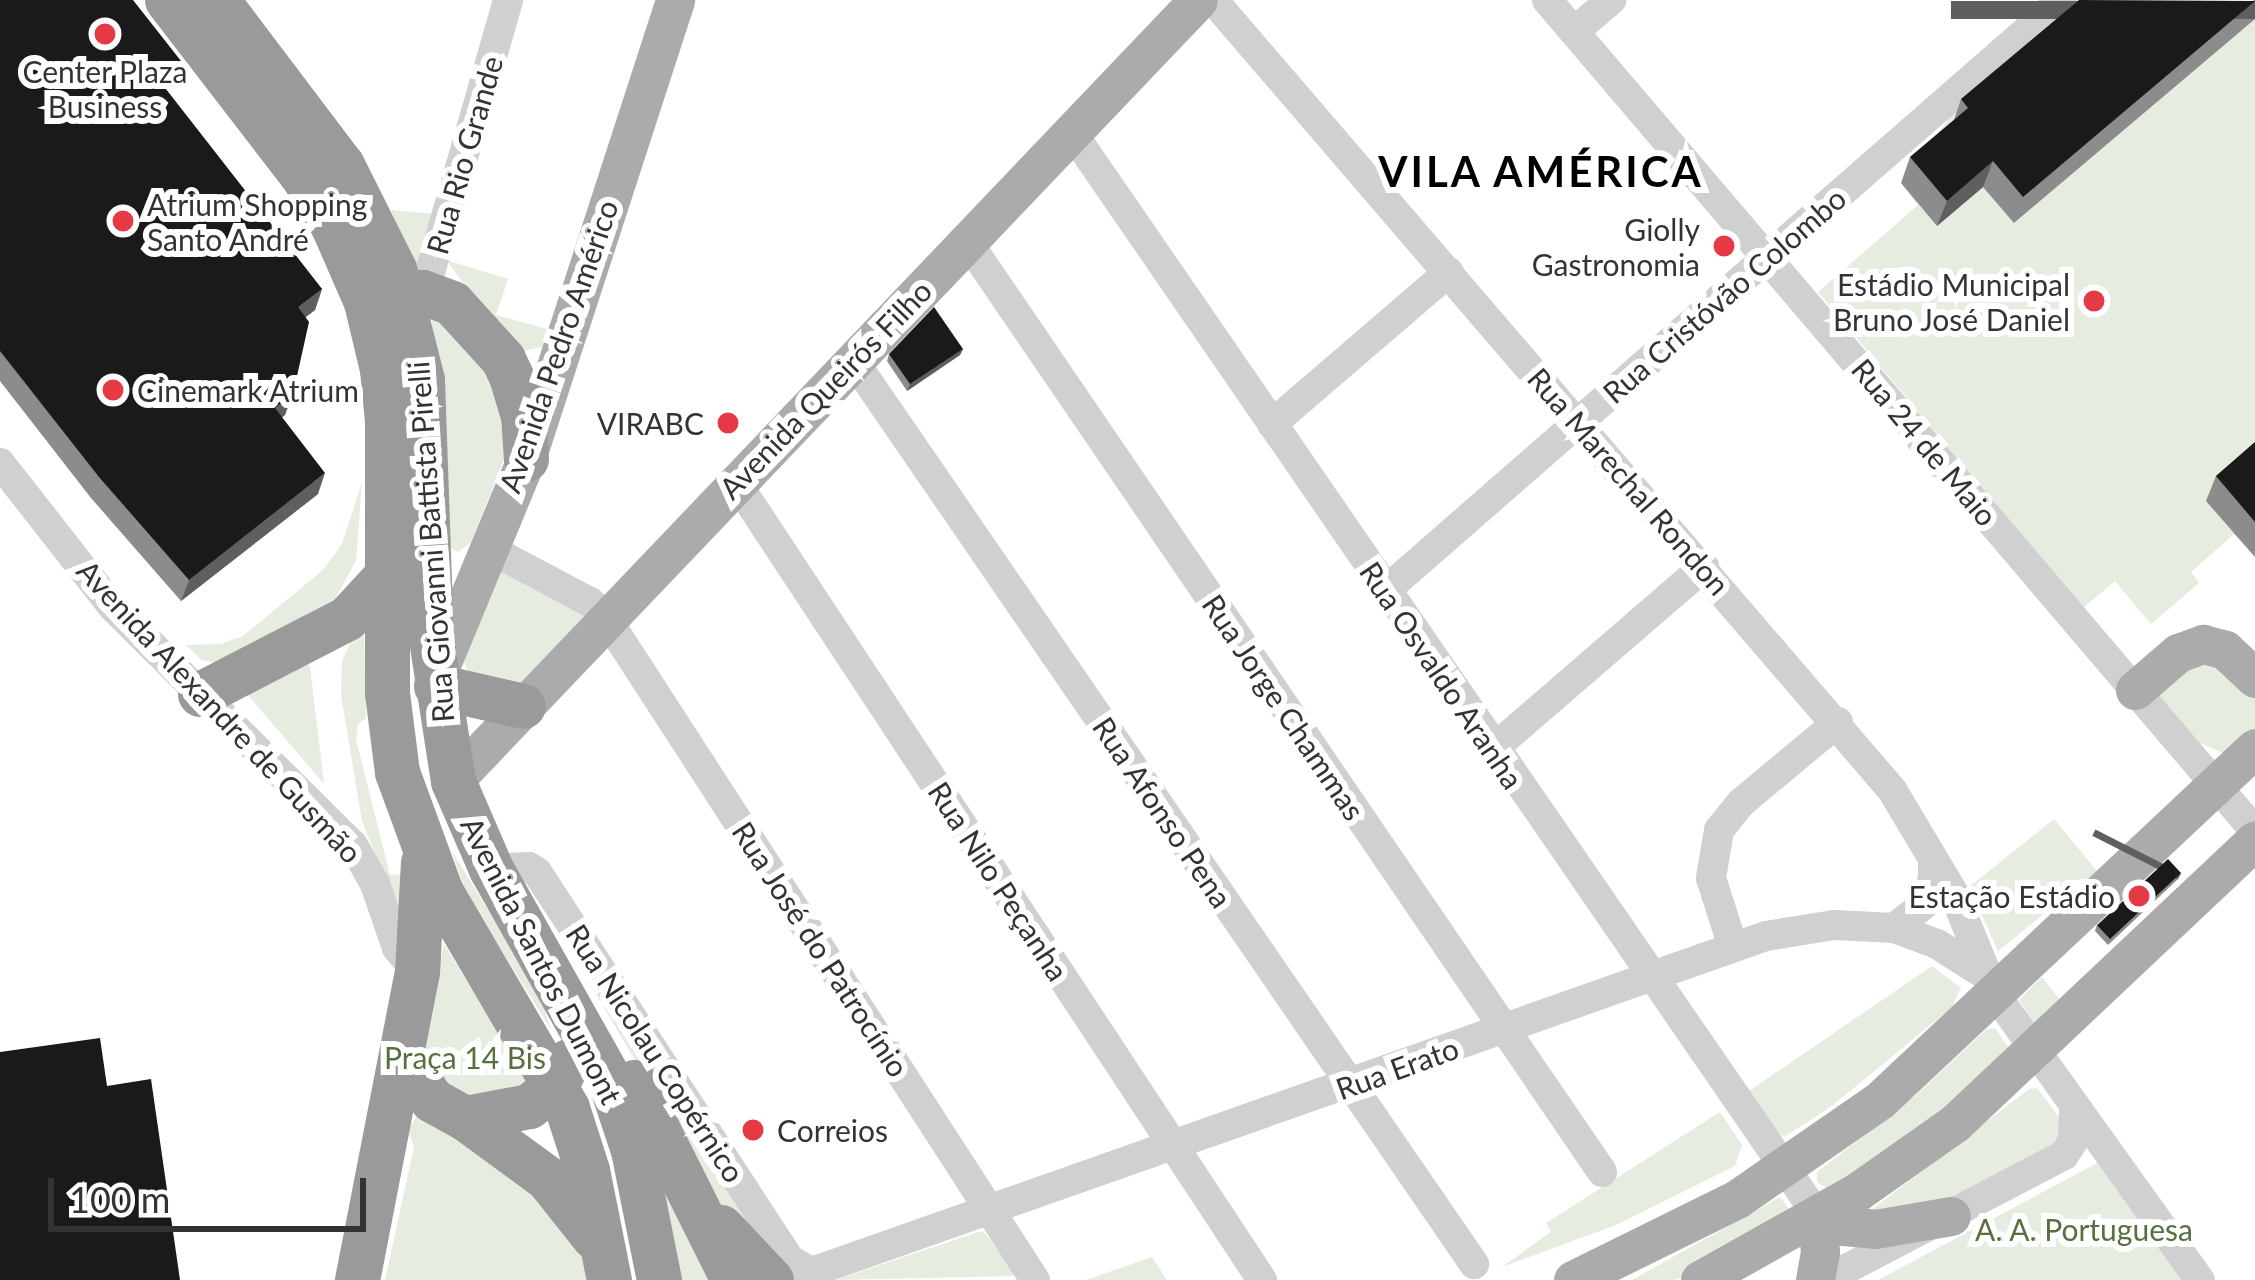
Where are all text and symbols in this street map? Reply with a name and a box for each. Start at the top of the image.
marker: Center Plaza Business [92,21,118,47]
street label: Rua Rio Grande [418,52,510,258]
place label: Center Plaza Business [22,53,188,124]
district label: VILA AMÉRICA [1377,146,1705,196]
street label: Rua Cristóvão Colombo [1595,180,1853,410]
place label: Atrium Shopping Santo André [147,186,367,256]
street label: Avenida Pedro Américo [491,194,625,498]
marker: Atrium Shopping Santo André [110,208,136,234]
place label: Giolly Gastronomia [1532,211,1700,282]
marker: Giolly Gastronomia [1711,233,1737,259]
place label: Estádio Municipal Bruno José Daniel [1832,266,2070,336]
street label: Avenida Queirós Filho [711,272,939,506]
marker: Estádio Municipal Bruno José Daniel [2081,288,2107,314]
street label: Rua 24 de Maio [1845,351,2005,533]
street label: Rua Giovanni Battista Pirelli [399,360,461,724]
street label: Rua Marechal Rondon [1521,360,1737,602]
place label: Cinemark Atrium [137,372,360,408]
marker: Cinemark Atrium [100,377,126,403]
place label: VIRABC [597,405,704,441]
marker: VIRABC [715,410,741,436]
street label: Avenida Alexandre de Gusmão [70,552,370,870]
street label: Rua Osvaldo Aranha [1352,554,1532,796]
street label: Rua Jorge Chammas [1195,587,1373,827]
street label: Rua Afonso Pena [1086,709,1240,915]
street label: Rua Nilo Peçanha [921,775,1077,987]
street label: Avenida Santos Dumont [454,810,630,1110]
street label: Rua José do Patrocínio [725,814,917,1084]
place label: Estação Estádio [1909,878,2115,914]
marker: Estação Estádio [2126,883,2152,909]
street label: Rua Nicolau Copérnico [559,917,753,1189]
street label: Rua Erato [1331,1029,1463,1107]
park label: Praça 14 Bis [384,1039,546,1075]
place label: Correios [777,1112,888,1148]
marker: Correios [740,1117,766,1143]
scale bar [54,1154,372,1228]
text: 100 m [69,1177,170,1221]
park label: A. A. Portuguesa [1975,1211,2193,1247]

